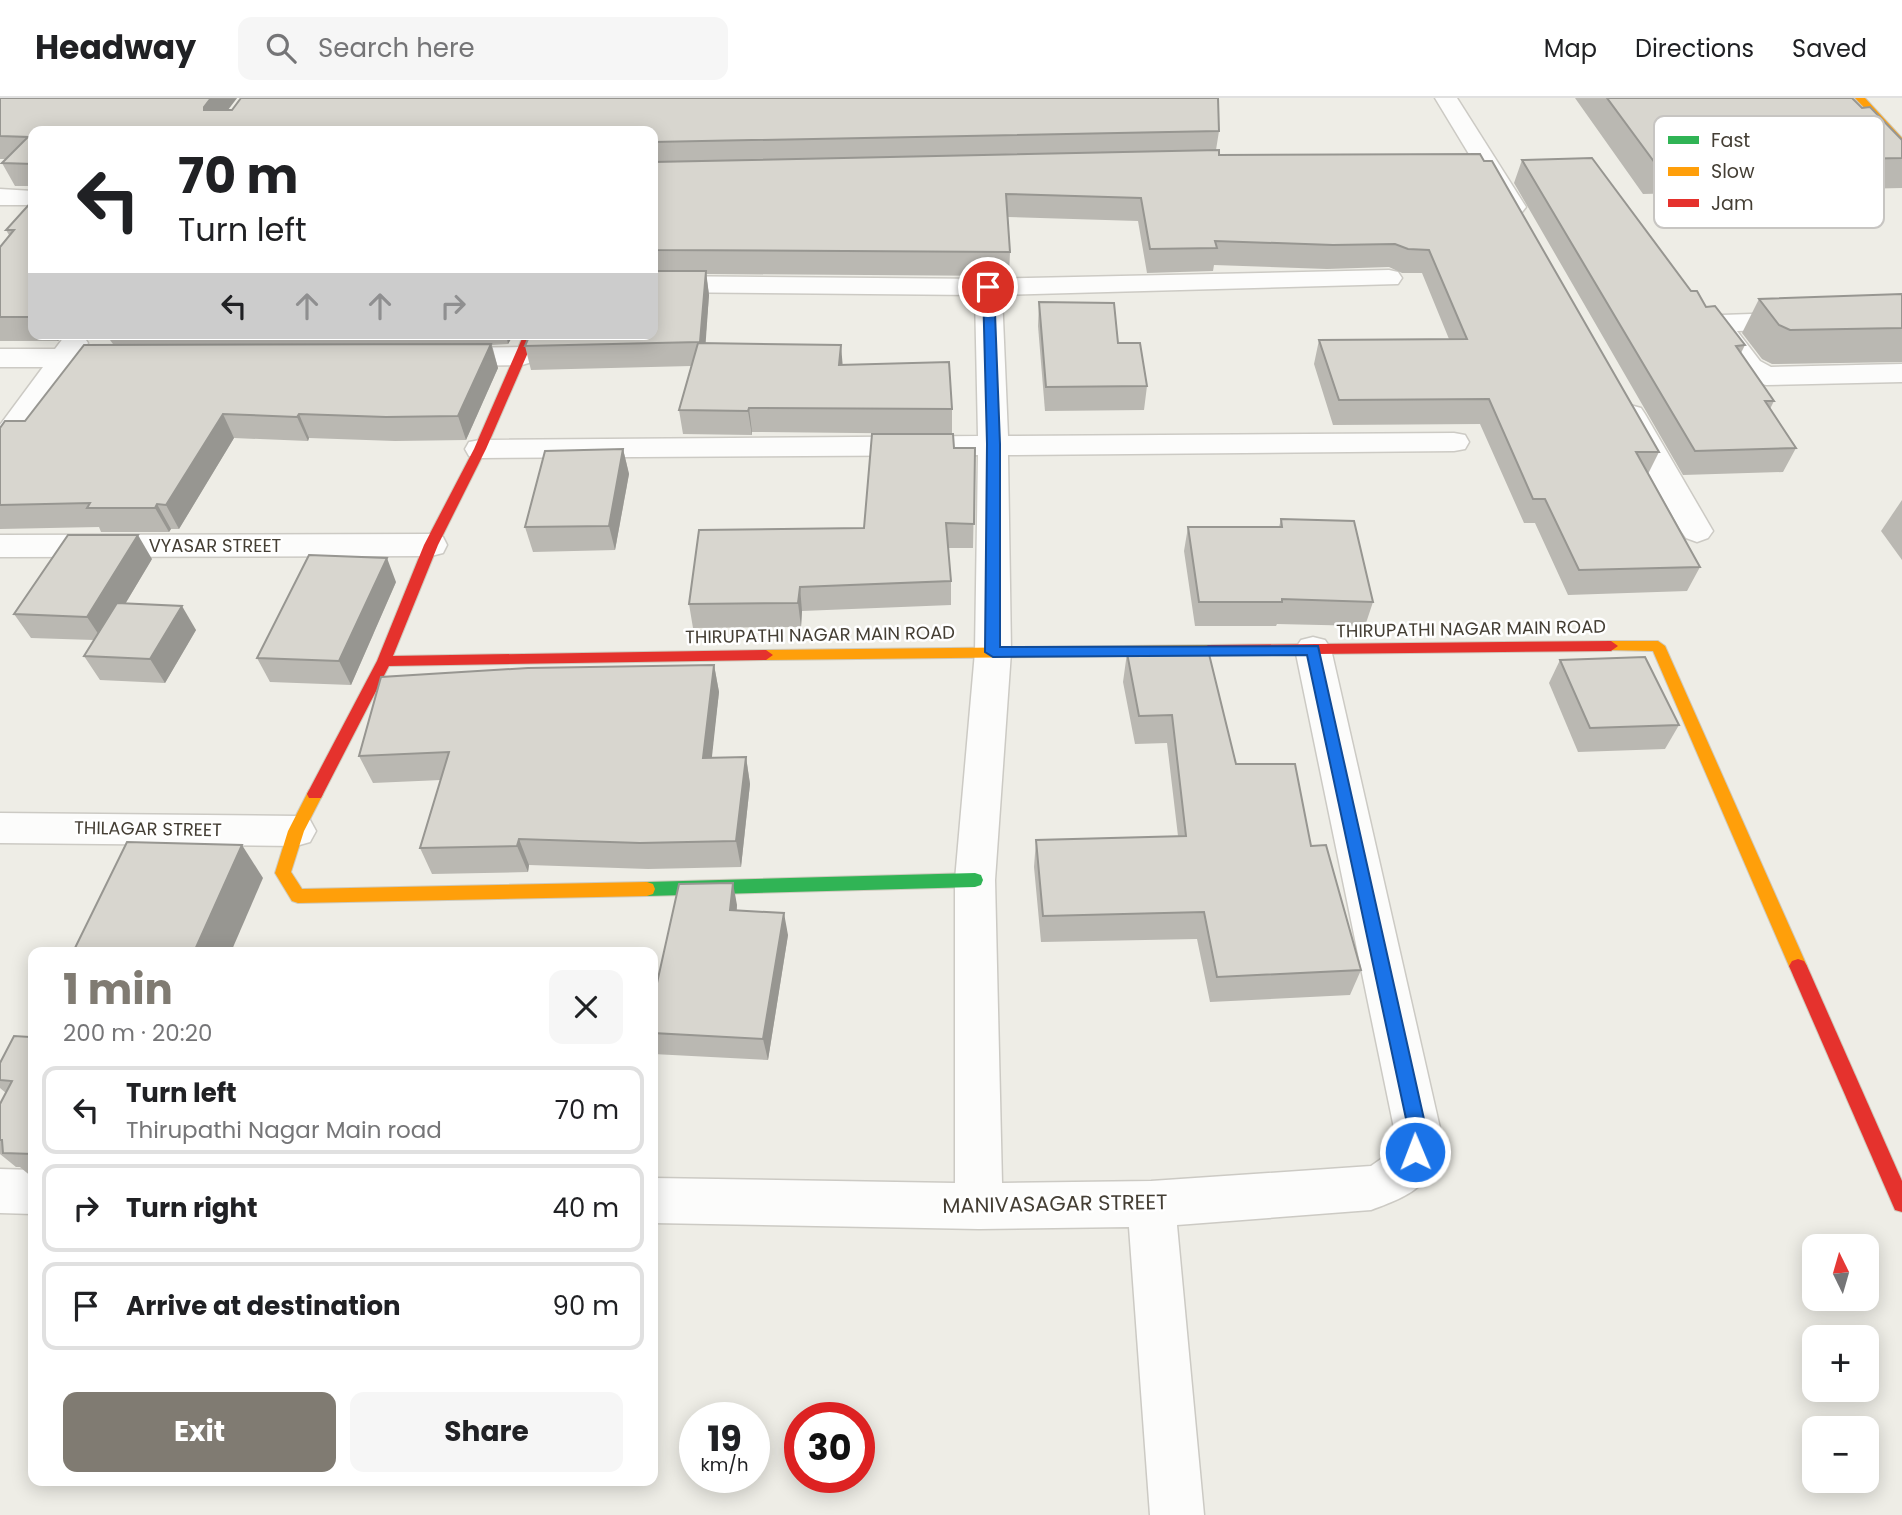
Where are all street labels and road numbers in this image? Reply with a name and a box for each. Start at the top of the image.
street label: VYASAR STREET [149,533,282,558]
street label: THIRUPATHI NAGAR MAIN ROAD [1336,614,1606,643]
street label: THIRUPATHI NAGAR MAIN ROAD [685,620,955,649]
street label: THILAGAR STREET [74,815,222,842]
street label: MANIVASAGAR STREET [942,1187,1168,1220]

